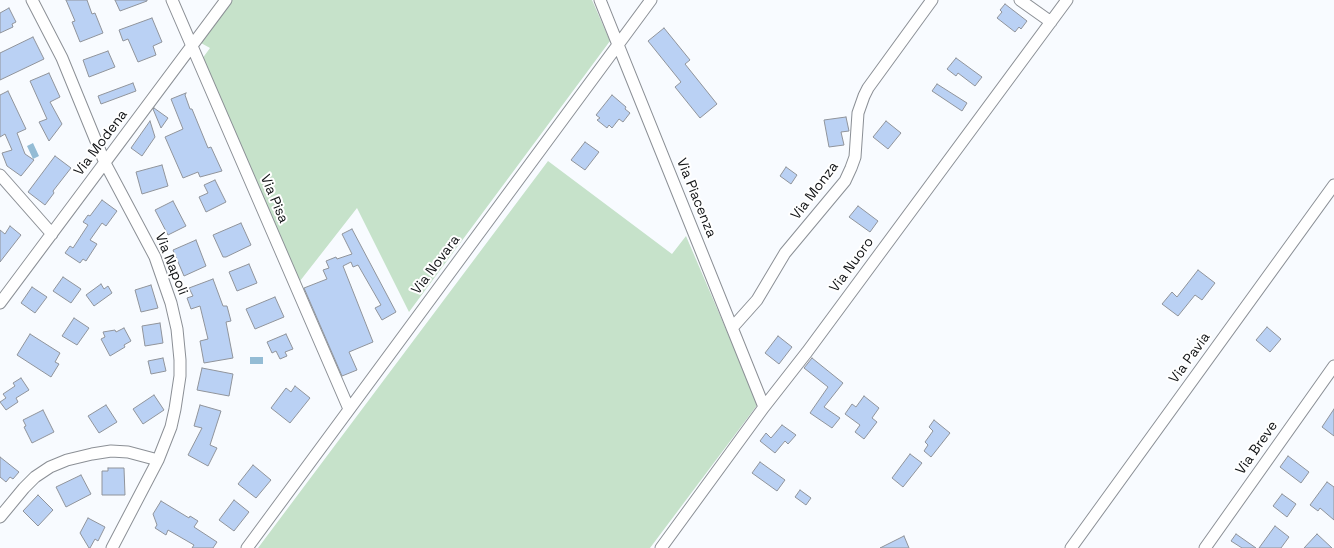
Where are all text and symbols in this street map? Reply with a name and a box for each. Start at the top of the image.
street label: Via Modena [71,107,131,179]
street label: Via Piacenza [672,156,720,240]
street label: Via Monza [788,159,842,223]
street label: Via Pisa [256,172,292,226]
street label: Via Napoli [151,230,191,298]
street label: Via Novara [408,232,464,298]
street label: Via Nuoro [826,234,878,296]
street label: Via Pavia [1166,329,1214,387]
street label: Via Breve [1232,418,1282,478]

